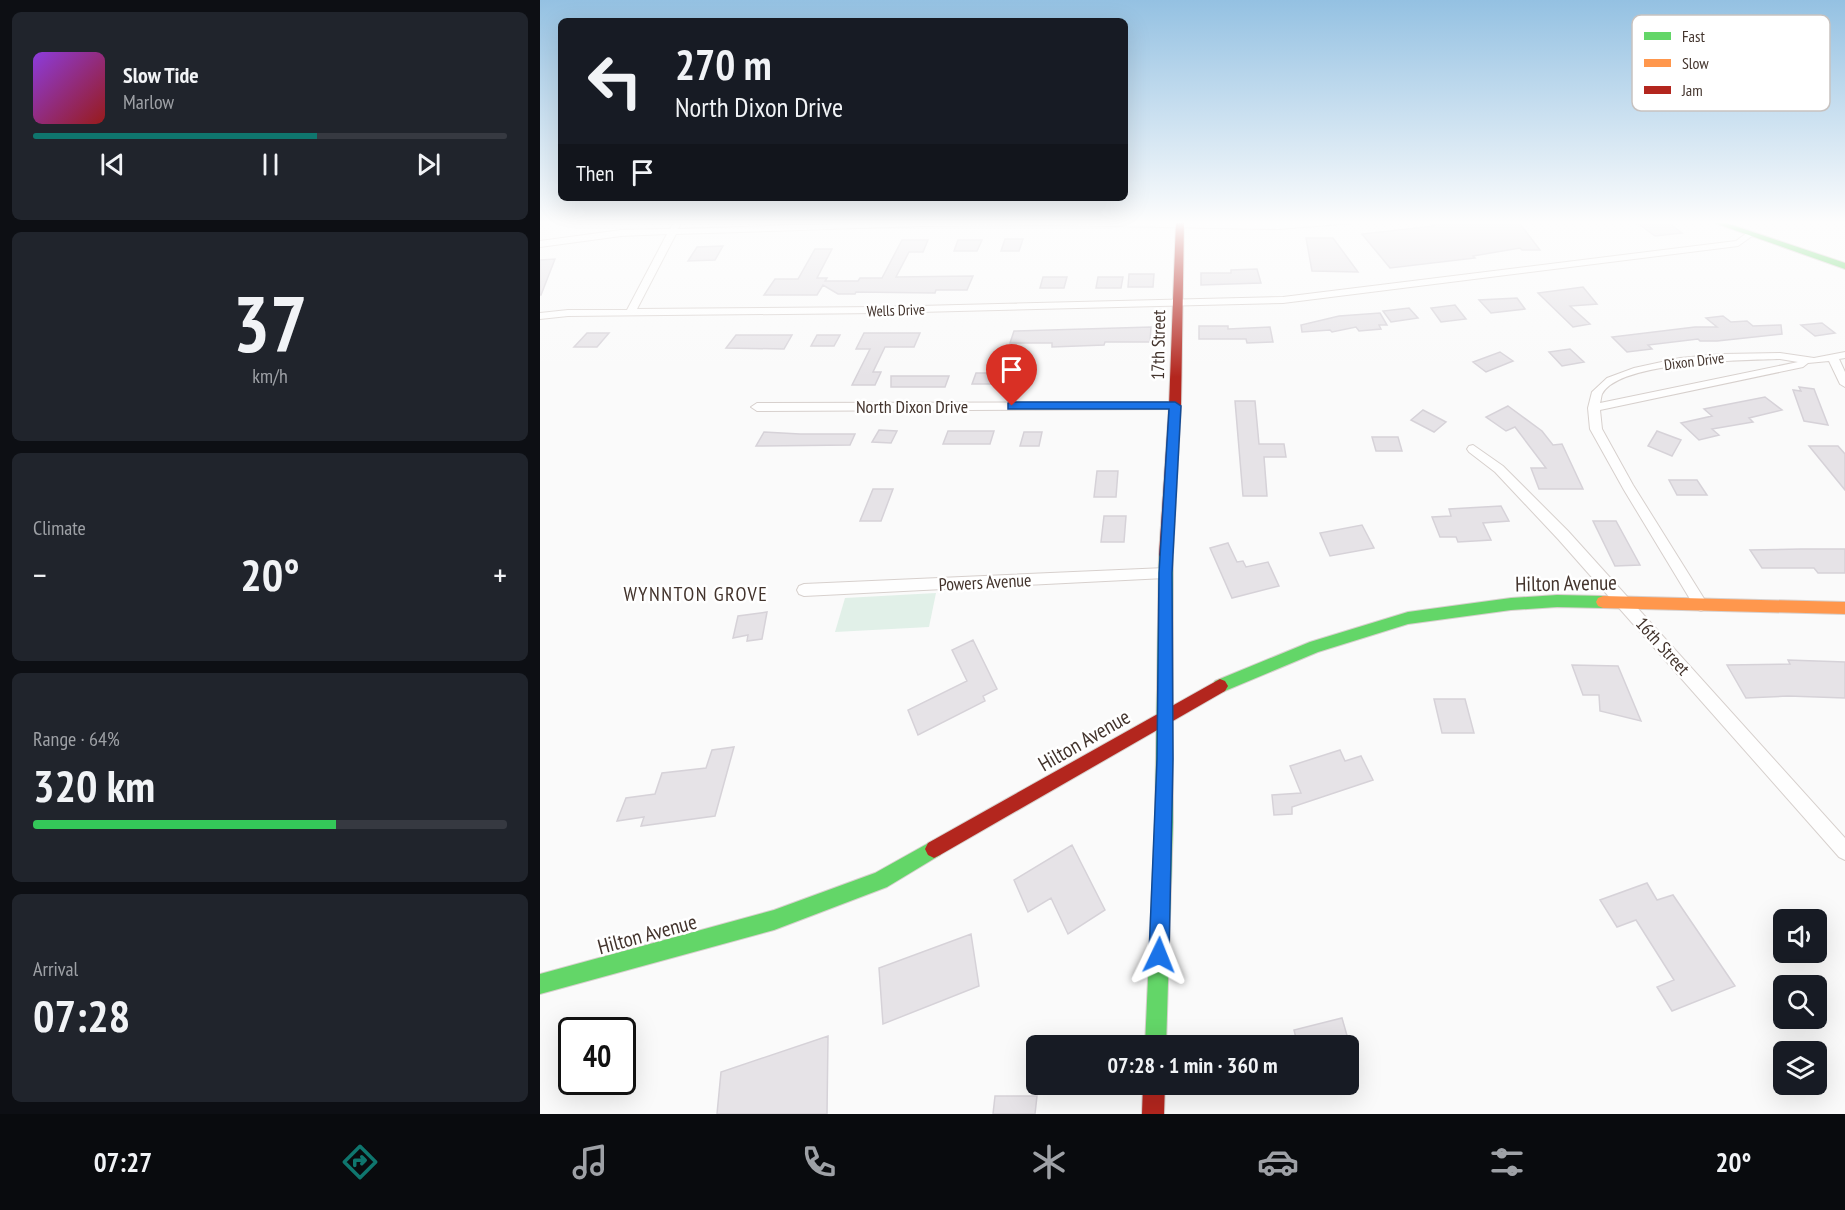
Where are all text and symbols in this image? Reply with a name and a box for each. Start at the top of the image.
legend [1632,15,1830,111]
text: Fast [1682,26,1705,46]
text: 270 m [675,37,772,92]
icon: left [576,42,654,120]
text: Slow [1682,53,1709,73]
text: Slow Tide [123,61,199,89]
text: Jam [1681,80,1703,100]
text: Marlow [123,89,174,115]
text: North Dixon Drive [675,90,843,124]
icon: previous [96,148,129,181]
icon: pause [254,148,287,181]
icon: next [412,148,445,181]
icon: arrive [626,156,659,189]
text: Then [576,159,614,187]
text: 37 [233,273,307,374]
street label: Wells Drive [867,299,925,321]
street label: 17th Street [1146,310,1170,380]
pin [986,344,1037,406]
street label: Dixon Drive [1663,348,1725,374]
icon: arrive [995,353,1028,386]
text: km/h [252,363,288,389]
street label: North Dixon Drive [856,395,968,418]
text: Climate [33,515,86,541]
text: 20° [240,545,300,603]
text: − [33,553,47,596]
text: + [493,553,507,596]
street label: Powers Avenue [938,568,1032,596]
street label: Hilton Avenue [1515,569,1617,597]
district label: WYNNTON GROVE [624,581,768,607]
street label: 16th Street [1631,612,1695,680]
street label: Hilton Avenue [1033,703,1135,777]
text: Range · 64% [33,726,120,752]
text: 320 km [33,756,155,814]
street label: Hilton Avenue [594,908,700,960]
map controls [1773,909,1827,1095]
button: sound [1773,909,1827,963]
position arrow [1127,923,1191,987]
text: Arrival [33,956,78,982]
button: search [1773,975,1827,1029]
text: 07:28 [33,986,130,1044]
speed limit sign: 40 [558,1017,636,1095]
button: layers [1773,1041,1827,1095]
text: 07:28 · 1 min · 360 m [1107,1051,1278,1079]
icon: directions [339,1141,381,1183]
icon: music [569,1141,611,1183]
icon: phone [798,1141,840,1183]
icon: climate [1028,1141,1070,1183]
icon: car [1257,1141,1299,1183]
icon: filters [1486,1141,1528,1183]
text: 07:27 [94,1145,152,1179]
text: 20° [1716,1145,1751,1179]

